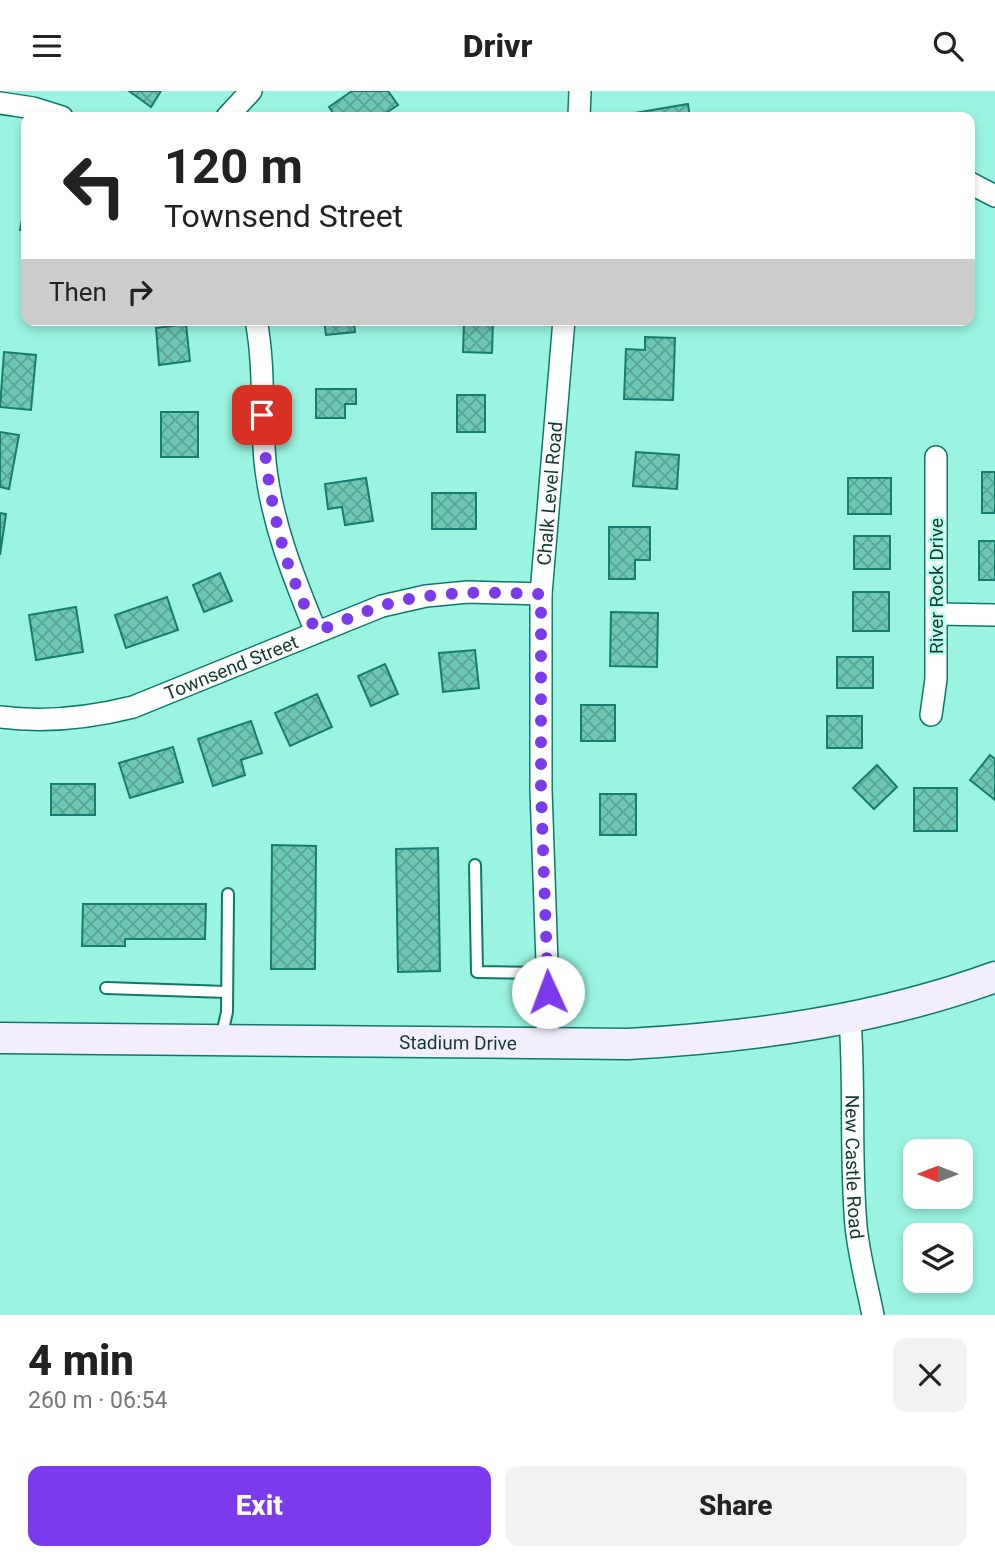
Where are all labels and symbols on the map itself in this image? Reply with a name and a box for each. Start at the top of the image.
pin [232,385,292,445]
street label: Chalk Level Road [532,421,567,566]
street label: River Rock Drive [925,518,948,654]
street label: Townsend Street [161,630,301,705]
position arrow [511,955,585,1029]
street label: Stadium Drive [399,1031,517,1055]
street label: New Castle Road [841,1095,868,1241]
north arrow [903,1139,973,1209]

